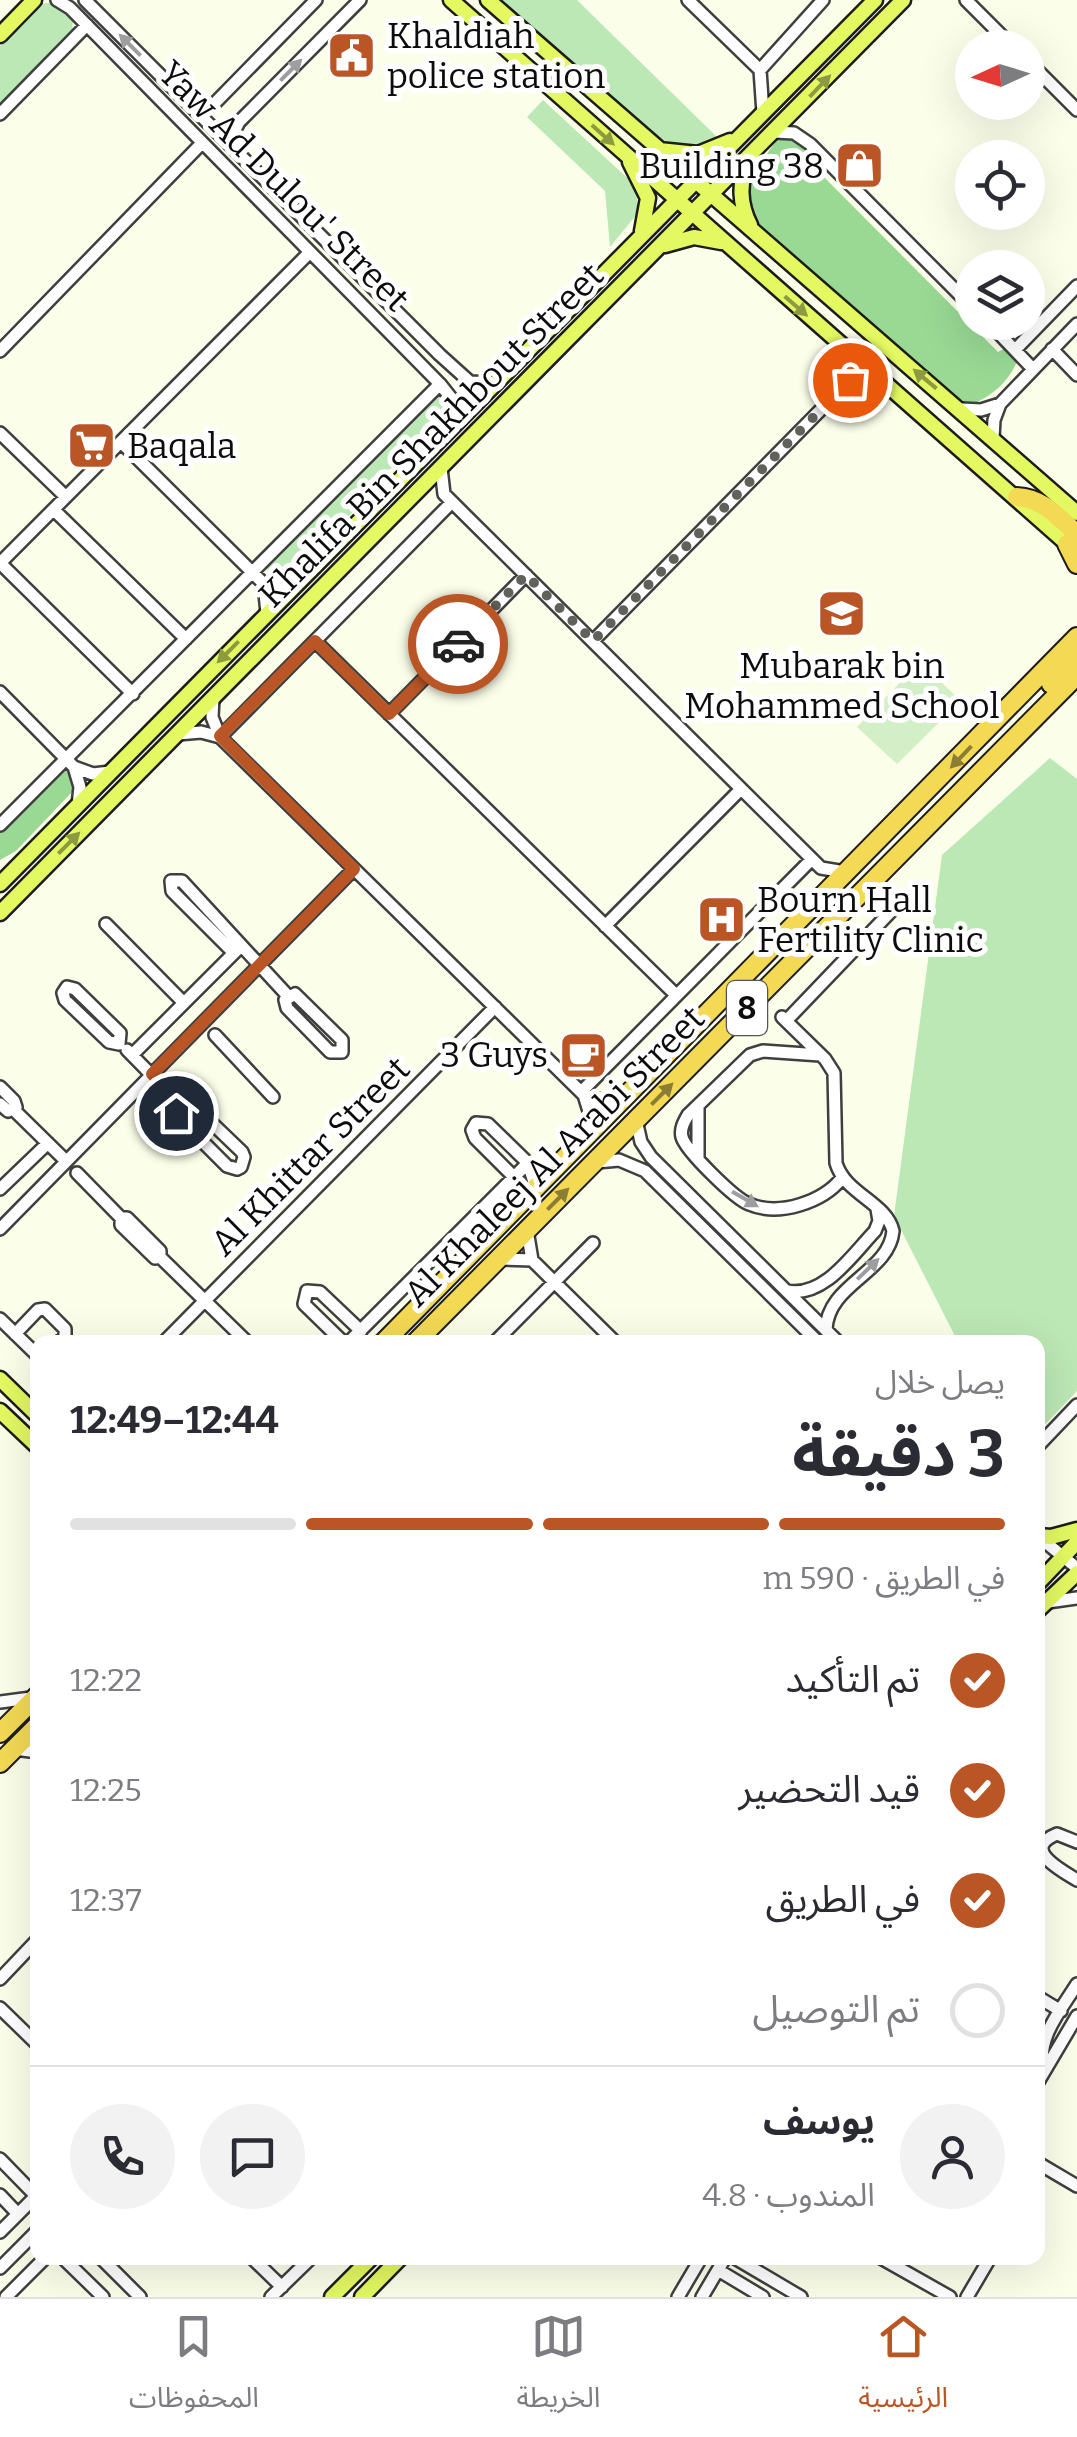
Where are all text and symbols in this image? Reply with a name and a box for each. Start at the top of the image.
place label: Khaldiah police station [387,15,606,97]
public building icon: Khaldiah police station [326,30,378,82]
north arrow [955,30,1045,120]
map controls [955,30,1045,340]
one-way arrow [118,33,142,57]
street label: Yaw Ad Dulou' Street [150,52,418,320]
one-way arrow [278,59,302,83]
one-way arrow [807,74,831,98]
one-way arrow [590,123,615,145]
shop icon: Building 38 [833,140,885,192]
button: locate [955,140,1045,230]
place label: Building 38 [639,145,824,187]
button: layers [955,250,1045,340]
street label: Khalifa Bin Shakhbout Street [250,254,612,616]
one-way arrow [783,294,808,316]
pin [808,338,893,423]
icon: bag [823,353,878,408]
one-way arrow [913,369,938,390]
supermarket icon: Baqala [66,420,118,472]
place label: Baqala [127,425,236,467]
school or university icon: Mubarak bin Mohammed School [816,588,868,640]
courier [408,594,508,694]
icon: car [431,617,486,672]
one-way arrow [217,640,240,664]
place label: Mubarak bin Mohammed School [684,645,1000,727]
one-way arrow [949,745,972,769]
one-way arrow [56,832,80,856]
place label: Bourn Hall Fertility Clinic [757,879,984,961]
hospital icon: Bourn Hall Fertility Clinic [696,894,748,946]
road number: 8 [727,981,767,1035]
street label: Al Khaleej Al Arabi Street [395,997,713,1315]
cafe icon: 3 Guys [557,1029,609,1081]
place label: 3 Guys [440,1034,548,1076]
street label: Al Khittar Street [202,1048,418,1264]
pin [134,1071,219,1156]
one-way arrow [649,1083,673,1106]
icon: home [149,1086,204,1141]
one-way arrow [546,1187,569,1211]
one-way arrow [731,1189,759,1207]
one-way arrow [855,1258,879,1281]
text: يصل خلال [875,1363,1005,1401]
text: 12:44–12:49 [70,1397,279,1443]
text: 3 دقيقة [792,1415,1005,1493]
text: في الطريق · 590 m [762,1559,1005,1597]
icon: check [950,1653,1005,1708]
text: تم التأكيد [786,1656,920,1702]
text: 12:22 [70,1661,142,1699]
icon: check [950,1763,1005,1818]
text: قيد التحضير [738,1766,920,1812]
text: 12:25 [70,1771,142,1809]
icon: check [950,1873,1005,1928]
text: في الطريق [766,1876,920,1922]
text: 12:37 [70,1881,141,1919]
text: تم التوصيل [752,1986,920,2032]
text: يوسف [763,2098,875,2144]
button: phone [70,2104,175,2209]
button: chat [200,2104,305,2209]
button: person [900,2104,1005,2209]
text: المندوب · 4.8 [702,2176,875,2214]
tab: المحفوظات [129,2309,259,2428]
tab: الخريطة [517,2309,600,2428]
tab: الرئيسية [858,2309,948,2428]

